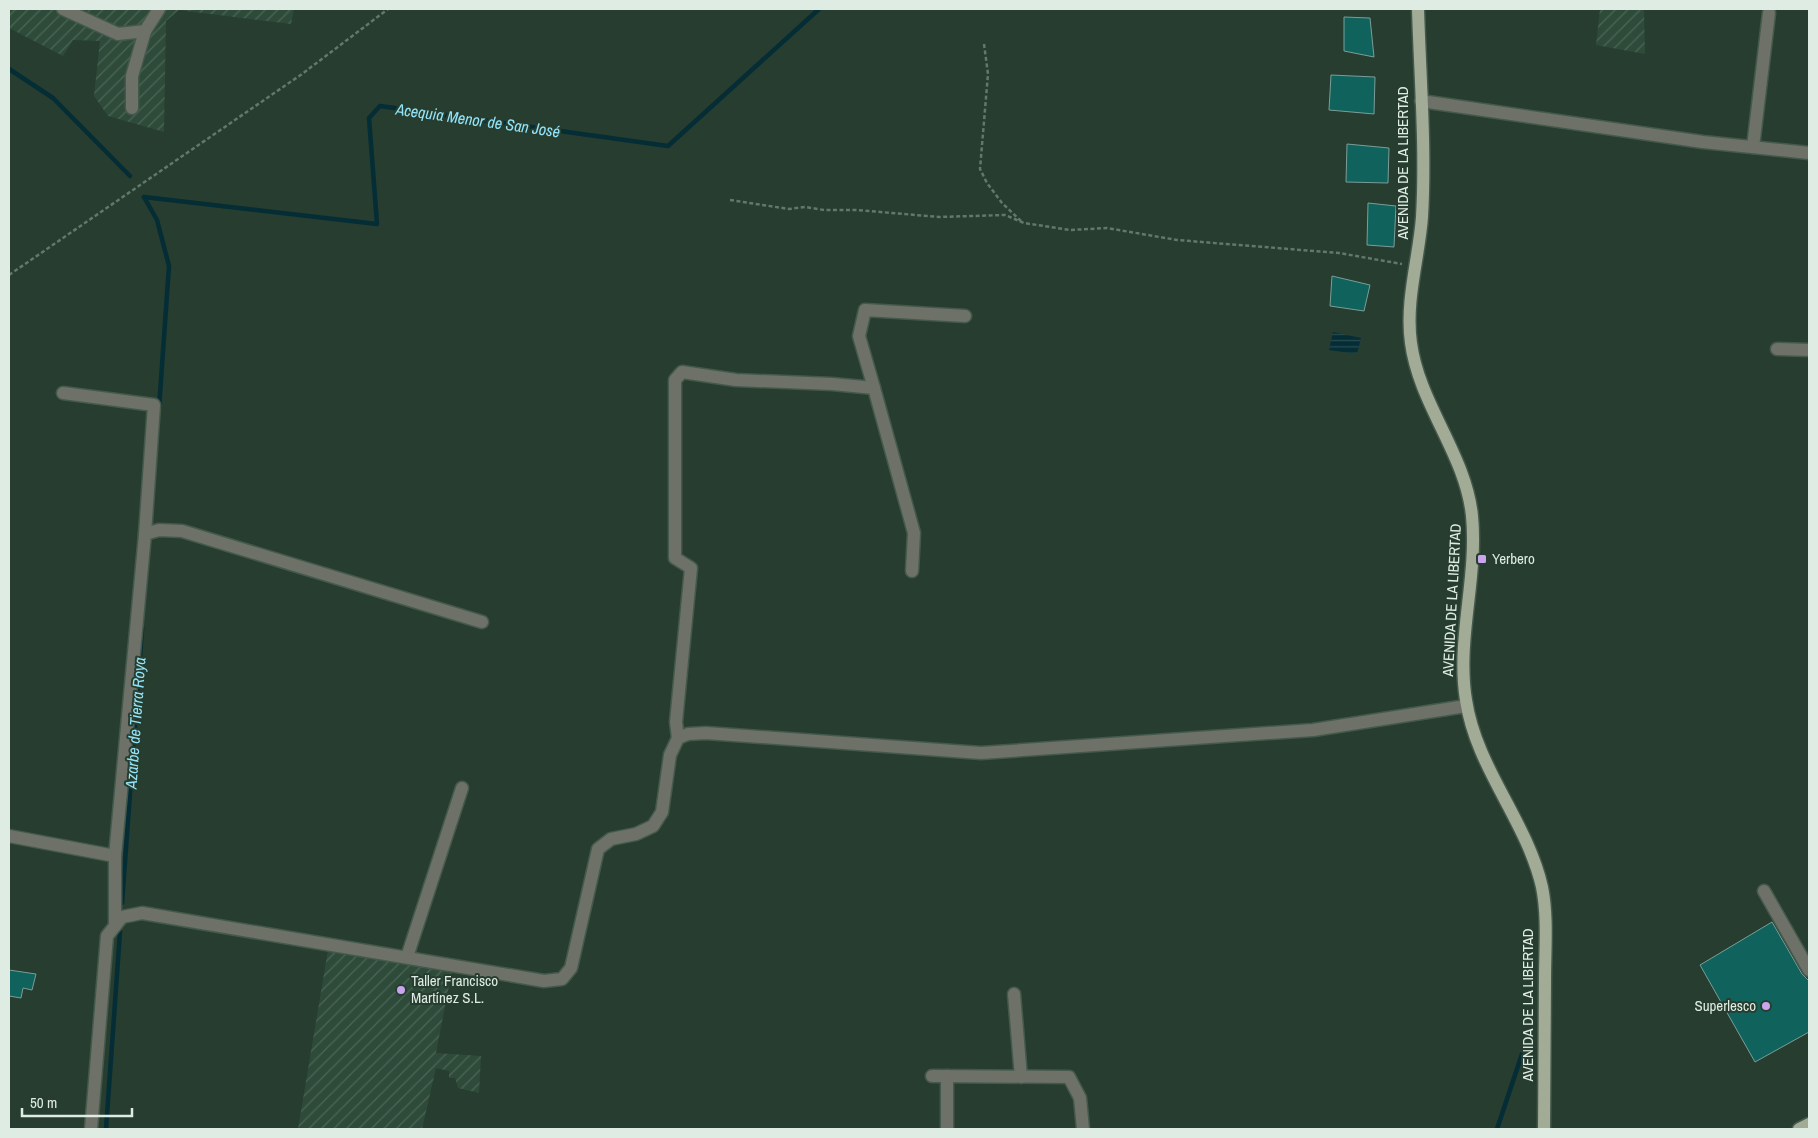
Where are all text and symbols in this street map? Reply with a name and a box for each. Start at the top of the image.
street label: AVENIDA DE LA LIBERTAD [1392,86,1413,241]
water label: Acequia Menor de San José [393,97,562,142]
street label: AVENIDA DE LA LIBERTAD [1437,523,1466,678]
place label: Yerbero [1492,548,1535,569]
marker: Yerbero [1476,553,1488,565]
water label: Azarbe de Tierra Roya [119,656,151,791]
street label: AVENIDA DE LA LIBERTAD [1517,928,1538,1083]
place label: Taller Francisco Martínez S.L. [411,970,498,1008]
marker: Taller Francisco Martínez S.L. [395,984,407,996]
place label: Superlesco [1694,995,1756,1016]
marker: Superlesco [1760,1000,1772,1012]
scale bar [22,1086,132,1118]
text: 50 m [30,1092,57,1113]

